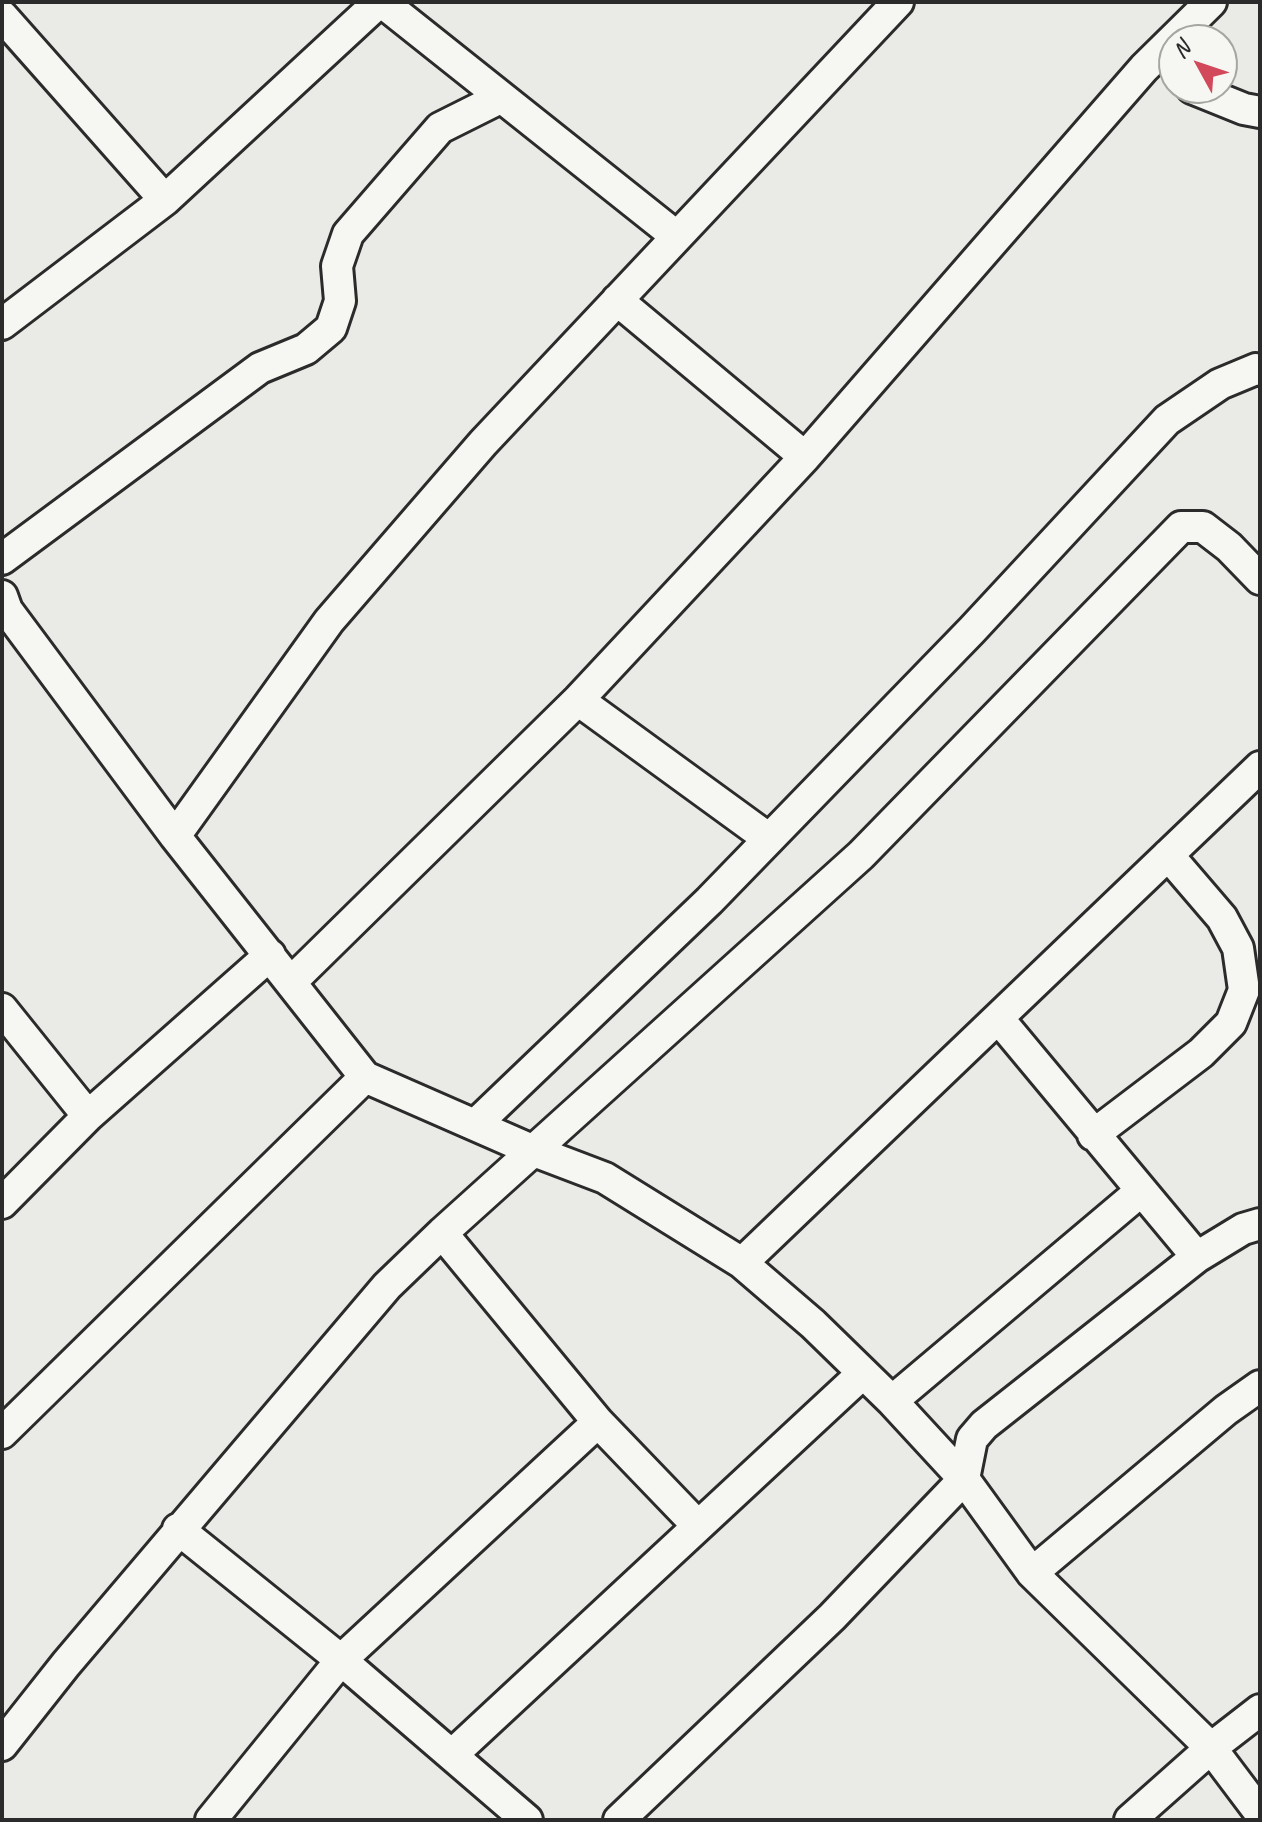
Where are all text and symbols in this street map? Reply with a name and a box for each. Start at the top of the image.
north arrow [1158,24,1238,104]
text: N [1166,36,1196,64]

